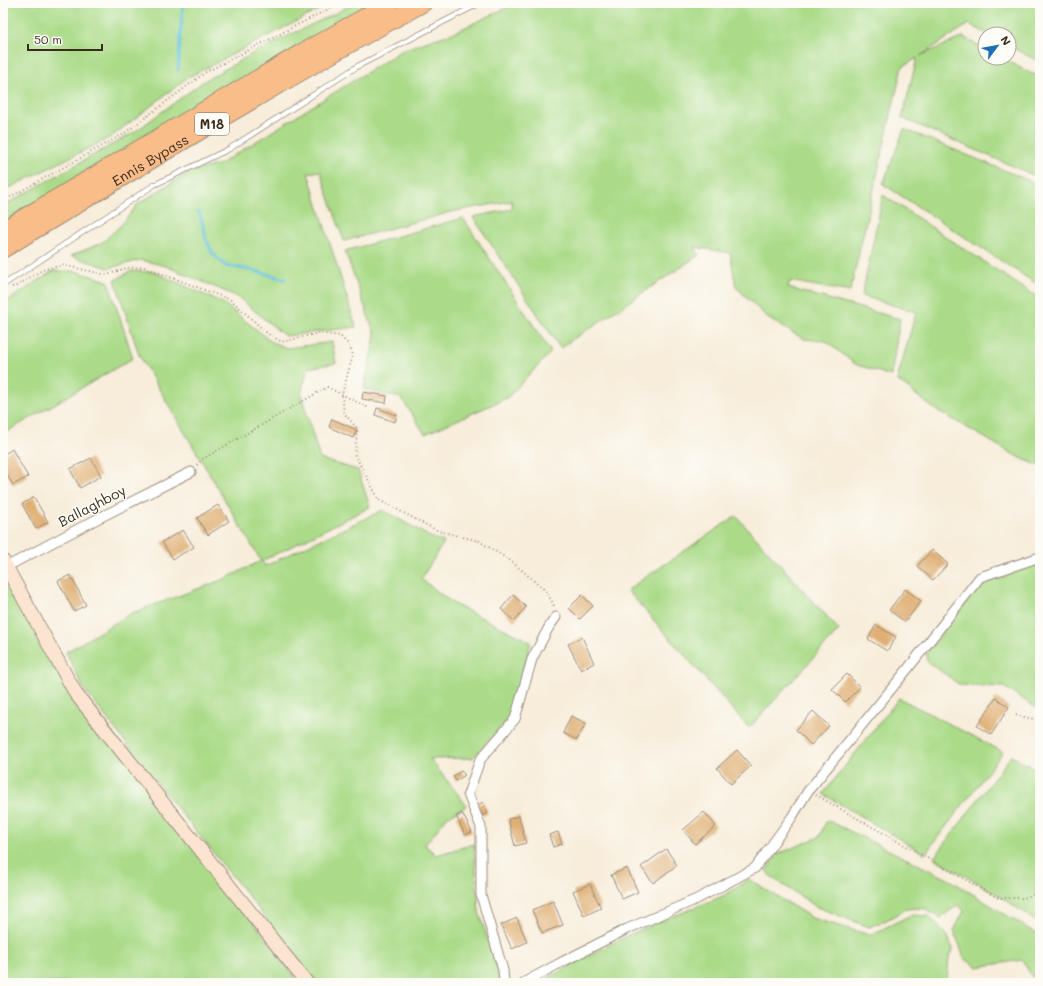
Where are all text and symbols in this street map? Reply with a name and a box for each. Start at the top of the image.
scale bar [28,26,102,52]
north arrow [977,26,1017,66]
text: 50 m [34,31,62,47]
text: N [997,33,1014,48]
road number: M18 [195,113,229,135]
street label: Ennis Bypass [108,130,192,190]
street label: Ballaghboy [55,480,129,531]

